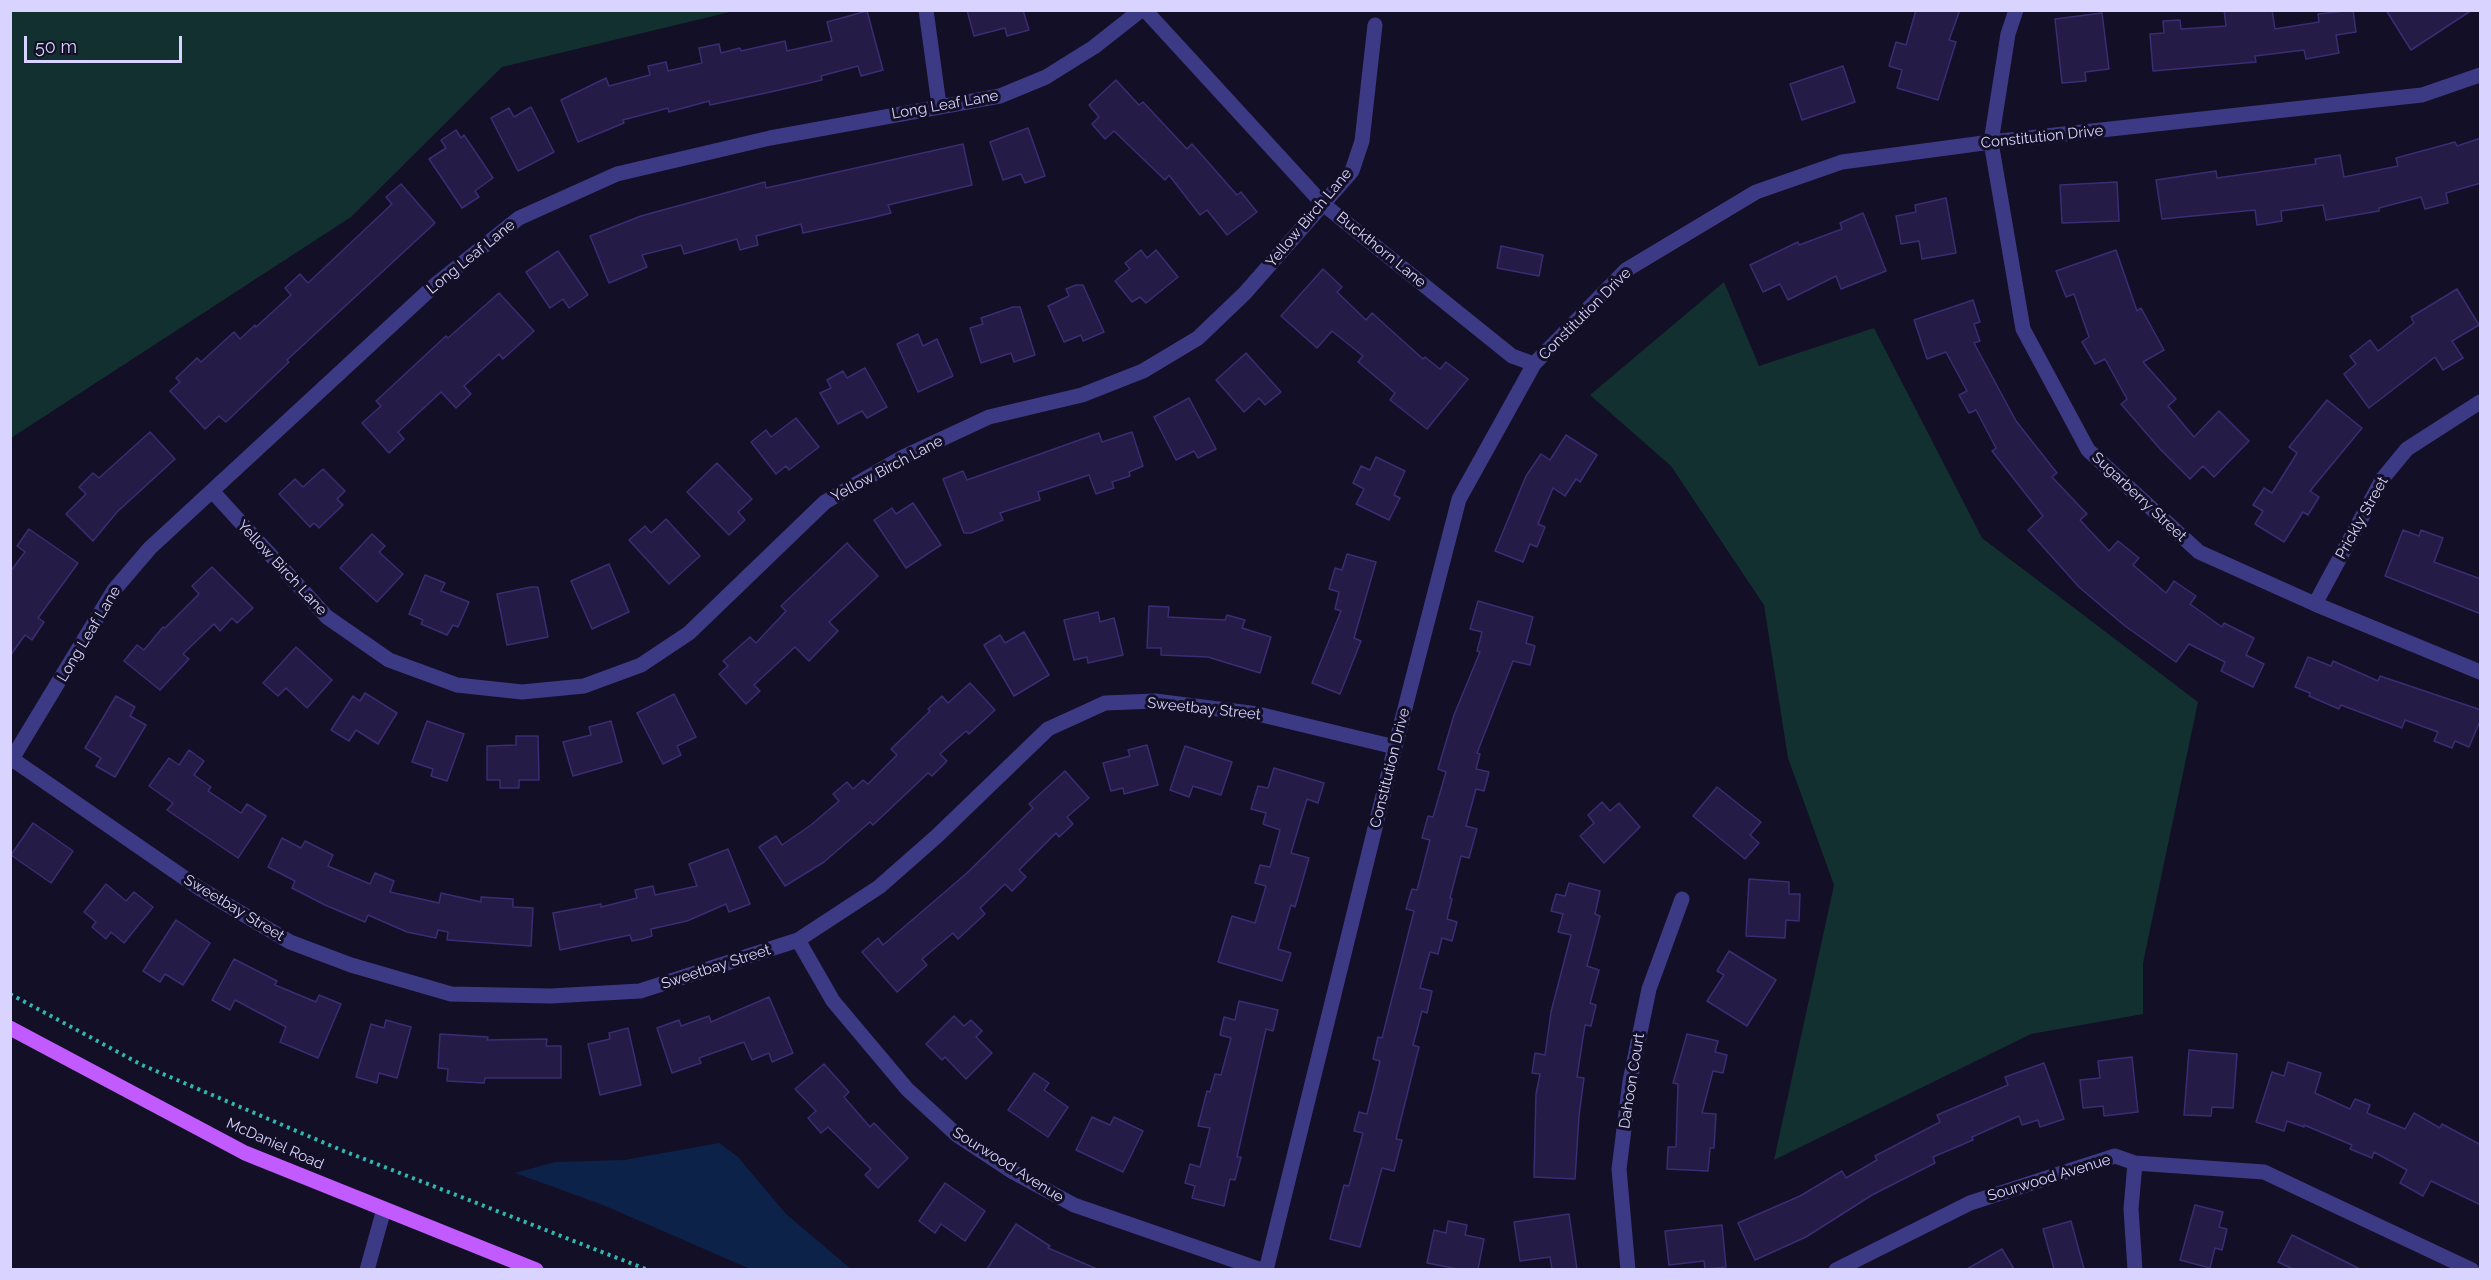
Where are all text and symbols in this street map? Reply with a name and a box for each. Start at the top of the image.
scale bar [27,24,184,62]
text: 50 m [35,36,77,57]
street label: Long Leaf Lane [890,87,1000,123]
street label: Constitution Drive [1980,122,2104,152]
street label: Yellow Birch Lane [1262,165,1356,271]
street label: Buckthorn Lane [1333,208,1429,292]
street label: Long Leaf Lane [423,216,519,298]
street label: Constitution Drive [1535,264,1635,364]
street label: Yellow Birch Lane [828,432,946,506]
street label: Sugarberry Street [2088,449,2190,545]
street label: Prickly Street [2332,474,2392,562]
street label: Yellow Birch Lane [233,517,331,619]
street label: Long Leaf Lane [53,583,125,685]
street label: Sweetbay Street [1146,694,1262,724]
street label: Constitution Drive [1366,706,1414,830]
street label: Sweetbay Street [180,871,288,945]
street label: Sweetbay Street [659,941,773,993]
street label: Dahoon Court [1616,1032,1648,1130]
street label: McDaniel Road [223,1114,327,1174]
street label: Sourwood Avenue [949,1124,1067,1206]
street label: Sourwood Avenue [1985,1151,2113,1205]

